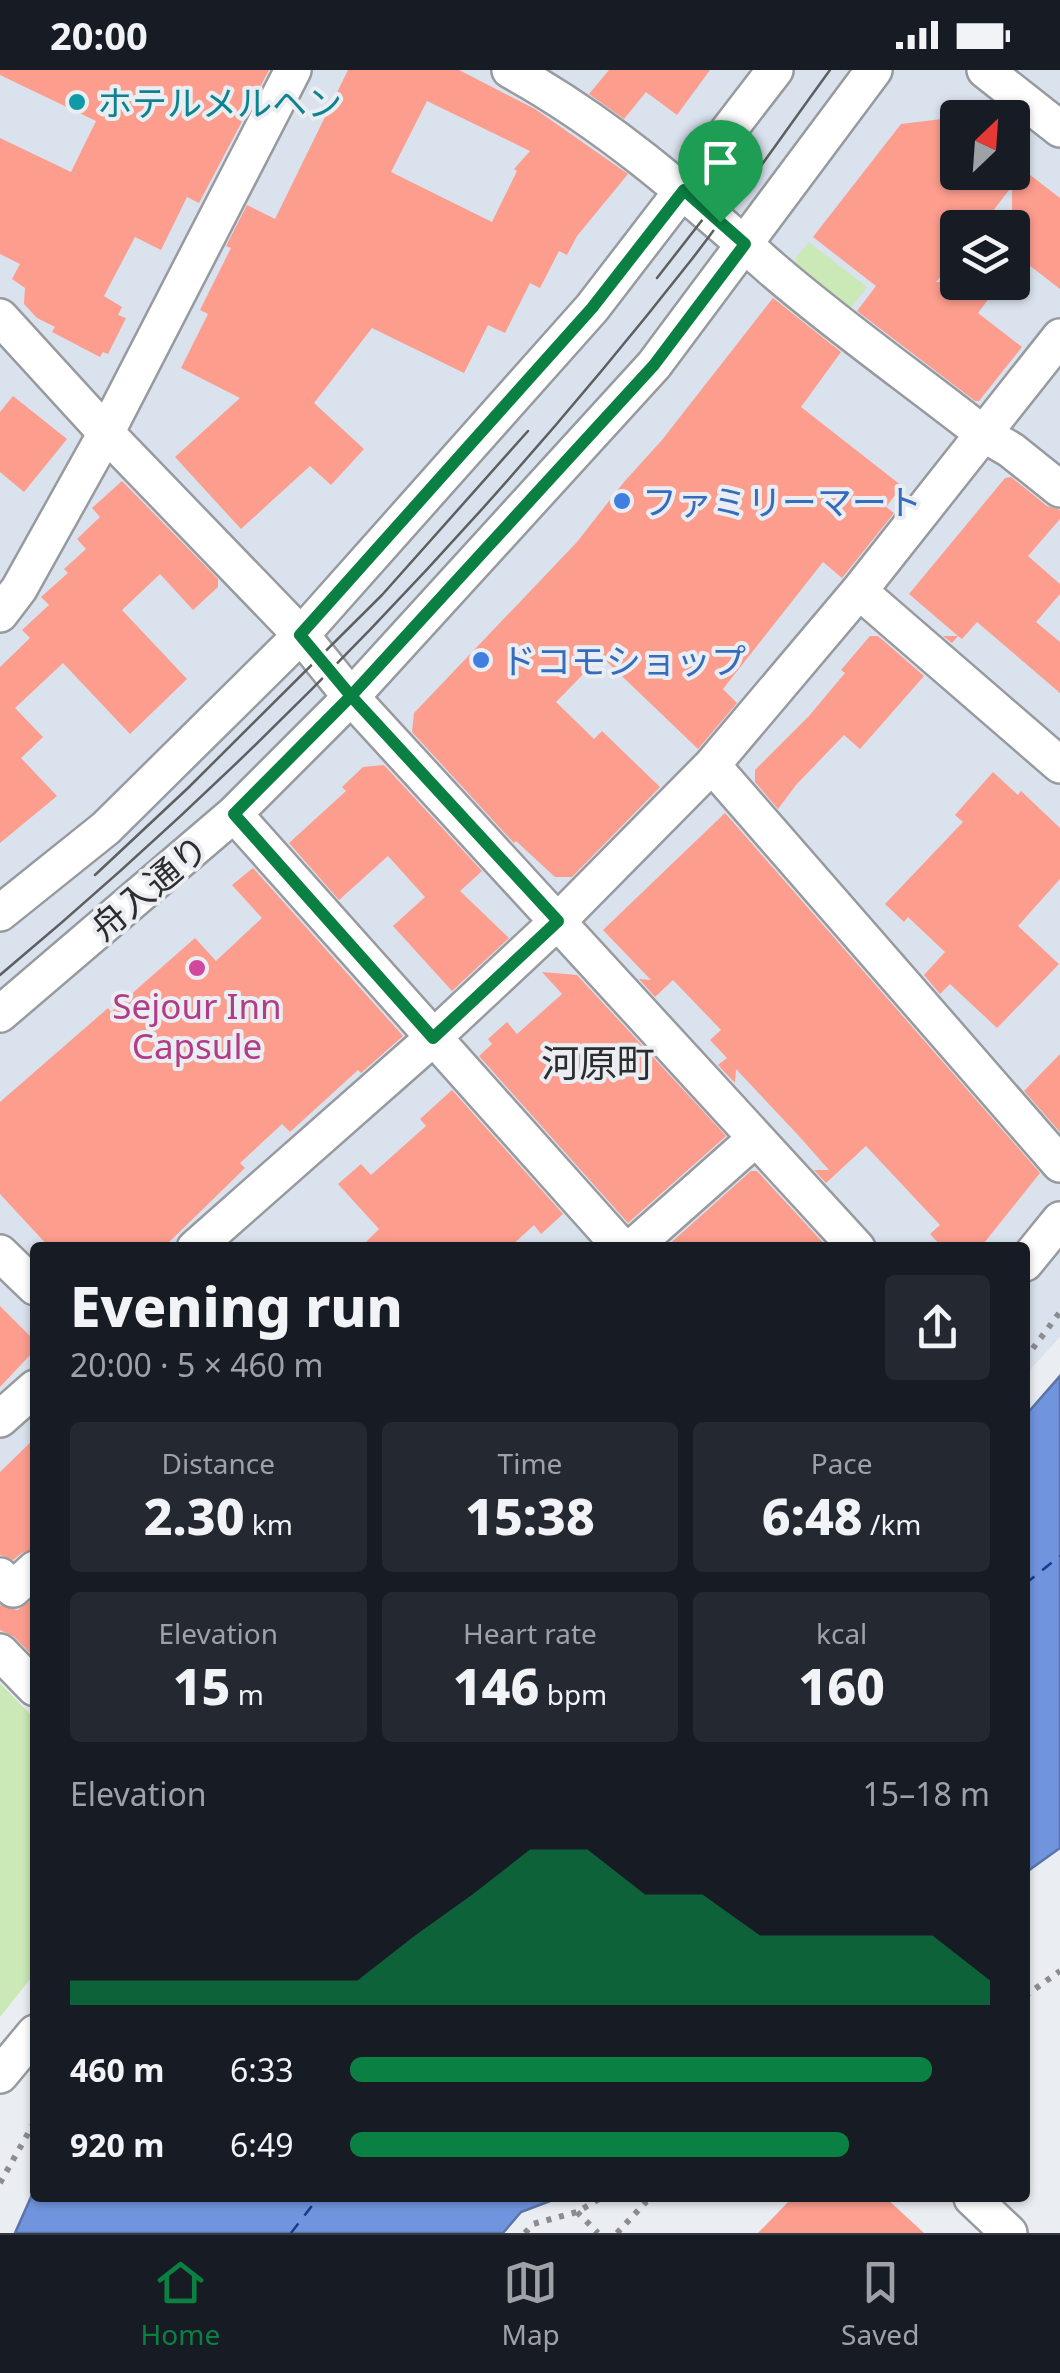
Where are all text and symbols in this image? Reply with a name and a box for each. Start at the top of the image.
text: 20:00 [50,9,148,61]
place label: ホテルメルヘン [97,79,342,126]
marker: ホテルメルヘン [66,91,88,113]
north arrow [940,100,1030,190]
map controls [940,100,1030,300]
pin [678,120,763,223]
icon: arrive [693,135,748,190]
button: layers [940,210,1030,300]
place label: ファミリーマート [642,478,922,525]
marker: ファミリーマート [611,490,633,512]
place label: ドコモショップ [501,637,746,684]
marker: ドコモショップ [470,649,492,671]
street label: 舟入通り [80,824,218,950]
marker: Sejour Inn Capsule [186,957,208,979]
place label: Sejour Inn Capsule [112,982,282,1069]
district label: 河原町 [541,1036,655,1088]
text: Evening run [70,1268,403,1343]
button: share [885,1275,990,1380]
text: 20:00 · 5 × 460 m [70,1343,323,1386]
text: Distance [162,1444,275,1482]
text: Time [498,1444,562,1482]
text: Pace [811,1444,873,1482]
text: 2.30 [144,1482,245,1550]
text: 15:38 [465,1482,595,1550]
text: 6:48 [762,1482,863,1550]
text: km [245,1505,293,1543]
text: /km [863,1505,922,1543]
text: Elevation [159,1614,278,1652]
text: Heart rate [463,1614,597,1652]
text: kcal [816,1614,867,1652]
text: 15 [173,1652,231,1720]
text: 146 [453,1652,539,1720]
text: 160 [798,1652,885,1720]
text: m [231,1675,264,1713]
text: bpm [539,1675,607,1713]
text: Elevation [70,1772,207,1815]
text: 15–18 m [863,1772,990,1815]
text: 460 m [70,2048,164,2091]
text: 6:33 [230,2048,294,2091]
text: 920 m [70,2123,164,2166]
text: 6:49 [230,2123,294,2166]
tab: Home [141,2255,220,2353]
tab: Map [502,2255,560,2353]
tab: Saved [841,2255,919,2353]

